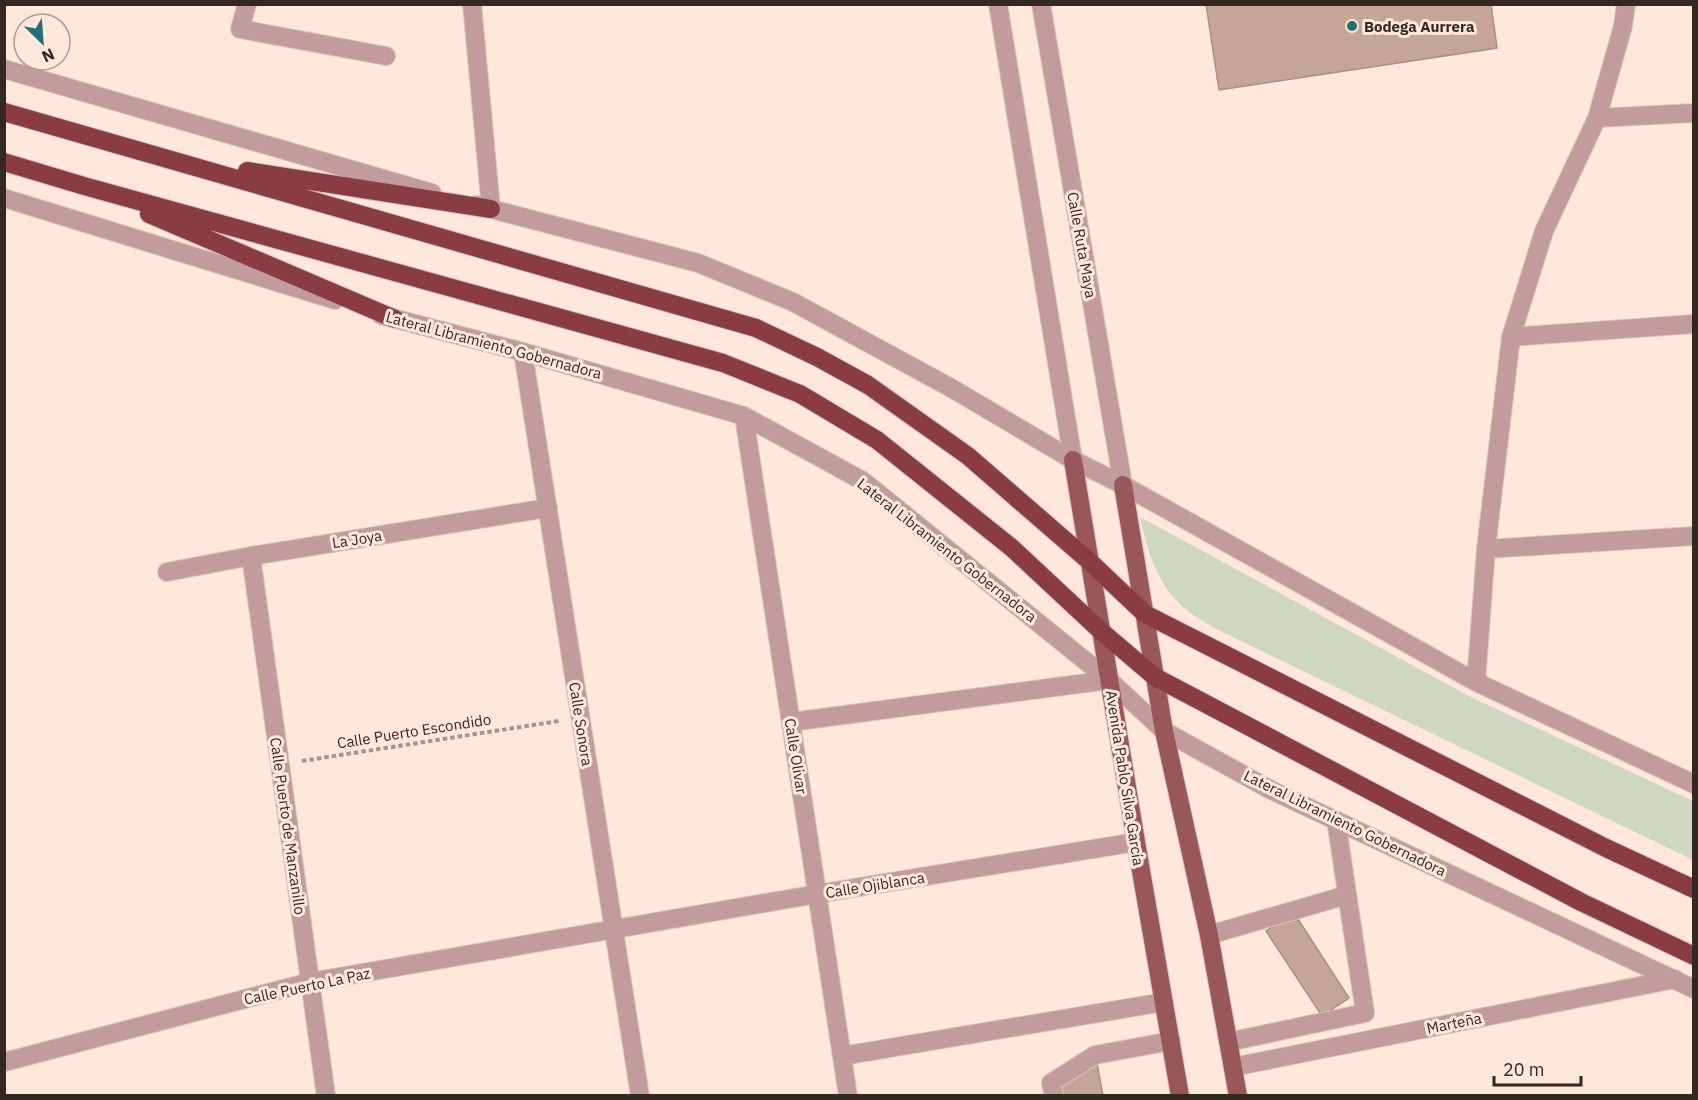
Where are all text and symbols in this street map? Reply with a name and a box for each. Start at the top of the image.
north arrow [12,12,72,72]
place label: Bodega Aurrera [1364,17,1475,36]
marker: Bodega Aurrera [1345,19,1359,33]
text: N [39,44,58,67]
street label: Calle Ruta Maya [1063,190,1101,300]
street label: Lateral Libramiento Gobernadora [384,307,604,383]
street label: Lateral Libramiento Gobernadora [853,474,1041,626]
street label: La Joya [331,526,383,552]
street label: Calle Sonora [565,681,597,767]
street label: Avenida Pablo Silva García [1102,689,1148,867]
street label: Calle Puerto Escondido [336,709,492,753]
street label: Calle Olivar [781,717,811,796]
street label: Calle Puerto de Manzanillo [266,736,310,916]
street label: Lateral Libramiento Gobernadora [1241,766,1449,880]
street label: Calle Ojiblanca [824,868,926,902]
street label: Calle Puerto La Paz [242,963,372,1009]
street label: Marteña [1425,1008,1483,1038]
scale bar [1494,1049,1581,1087]
text: 20 m [1503,1058,1545,1081]

